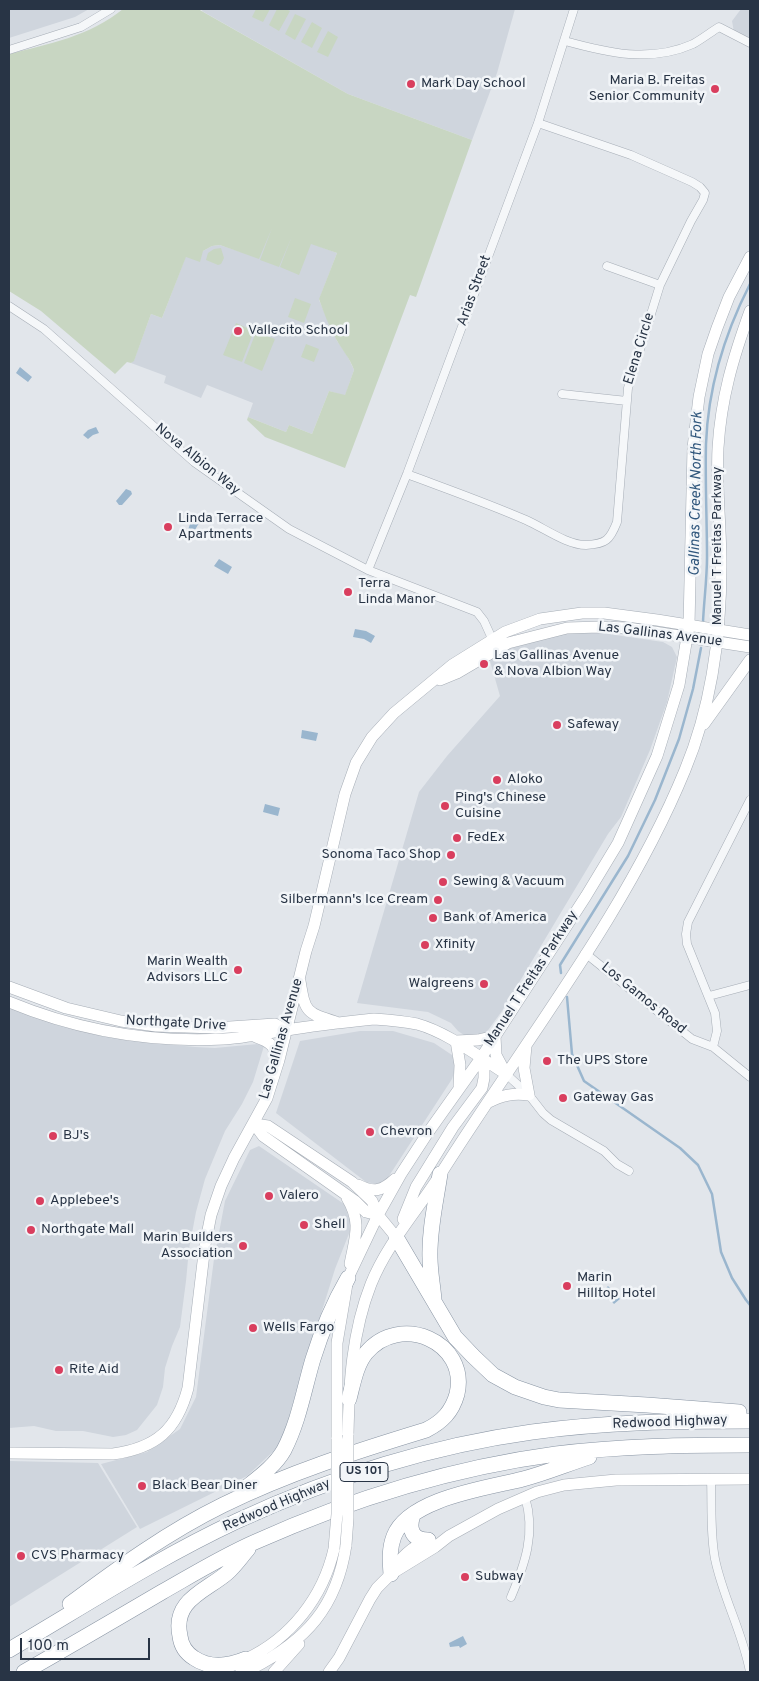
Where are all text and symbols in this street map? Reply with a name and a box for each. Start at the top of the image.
place label: Maria B. Freitas Senior Community [589,73,705,105]
place label: Mark Day School [421,76,526,92]
marker: Mark Day School [405,78,417,90]
marker: Maria B. Freitas Senior Community [709,83,721,95]
street label: Arias Street [454,253,496,329]
street label: Elena Circle [621,311,659,387]
place label: Vallecito School [248,323,348,339]
marker: Vallecito School [232,325,244,337]
water label: Gallinas Creek North Fork [687,412,707,576]
street label: Nova Albion Way [151,420,243,500]
street label: Manuel T Freitas Parkway [710,467,726,625]
place label: Linda Terrace Apartments [178,511,263,544]
marker: Linda Terrace Apartments [162,521,174,533]
place label: Terra Linda Manor [358,576,436,608]
marker: Terra Linda Manor [342,586,354,598]
street label: Las Gallinas Avenue [597,619,723,651]
place label: Las Gallinas Avenue & Nova Albion Way [494,648,619,680]
marker: Las Gallinas Avenue & Nova Albion Way [478,658,490,670]
place label: Safeway [567,717,619,733]
marker: Safeway [551,719,563,731]
place label: Aloko [507,772,543,788]
marker: Aloko [491,774,503,786]
place label: Ping's Chinese Cuisine [455,790,546,822]
marker: Ping's Chinese Cuisine [439,800,451,812]
place label: FedEx [467,830,505,846]
marker: FedEx [451,832,463,844]
place label: Sonoma Taco Shop [322,847,441,863]
marker: Sonoma Taco Shop [445,849,457,861]
place label: Sewing & Vacuum [453,874,564,890]
marker: Sewing & Vacuum [437,876,449,888]
place label: Silbermann's Ice Cream [280,892,428,908]
marker: Silbermann's Ice Cream [432,894,444,906]
street label: Manuel T Freitas Parkway [482,908,582,1050]
place label: Bank of America [443,910,547,926]
marker: Bank of America [427,912,439,924]
place label: Xfinity [435,937,475,953]
marker: Xfinity [419,939,431,951]
place label: Marin Wealth Advisors LLC [146,954,228,986]
street label: Los Gamos Road [597,960,689,1038]
marker: Marin Wealth Advisors LLC [232,964,244,976]
place label: Walgreens [409,976,474,992]
street label: Las Gallinas Avenue [257,977,307,1101]
marker: Walgreens [478,978,490,990]
street label: Northgate Drive [125,1013,227,1035]
place label: The UPS Store [557,1053,648,1069]
marker: The UPS Store [541,1055,553,1067]
place label: Gateway Gas [573,1090,654,1106]
marker: Gateway Gas [557,1092,569,1104]
place label: Chevron [380,1124,432,1140]
marker: Chevron [364,1126,376,1138]
place label: BJ's [63,1128,89,1144]
marker: BJ's [47,1130,59,1142]
place label: Valero [279,1188,319,1204]
marker: Valero [263,1190,275,1202]
place label: Applebee's [50,1193,119,1209]
marker: Applebee's [34,1195,46,1207]
place label: Shell [314,1217,345,1233]
marker: Shell [298,1219,310,1231]
place label: Northgate Mall [41,1222,134,1238]
marker: Northgate Mall [25,1224,37,1236]
place label: Marin Builders Association [143,1230,233,1262]
marker: Marin Builders Association [237,1240,249,1252]
place label: Marin Hilltop Hotel [577,1270,656,1302]
marker: Marin Hilltop Hotel [561,1280,573,1292]
place label: Wells Fargo [263,1320,334,1336]
marker: Wells Fargo [247,1322,259,1334]
place label: Rite Aid [69,1362,119,1378]
marker: Rite Aid [53,1364,65,1376]
street label: Redwood Highway [612,1413,728,1433]
road number: US 101 [340,1462,388,1481]
street label: Redwood Highway [221,1476,333,1536]
place label: Black Bear Diner [152,1478,258,1494]
marker: Black Bear Diner [136,1480,148,1492]
place label: CVS Pharmacy [31,1548,124,1564]
marker: CVS Pharmacy [15,1550,27,1562]
place label: Subway [475,1569,524,1585]
marker: Subway [459,1571,471,1583]
scale bar [22,1628,152,1660]
text: 100 m [28,1637,69,1656]

